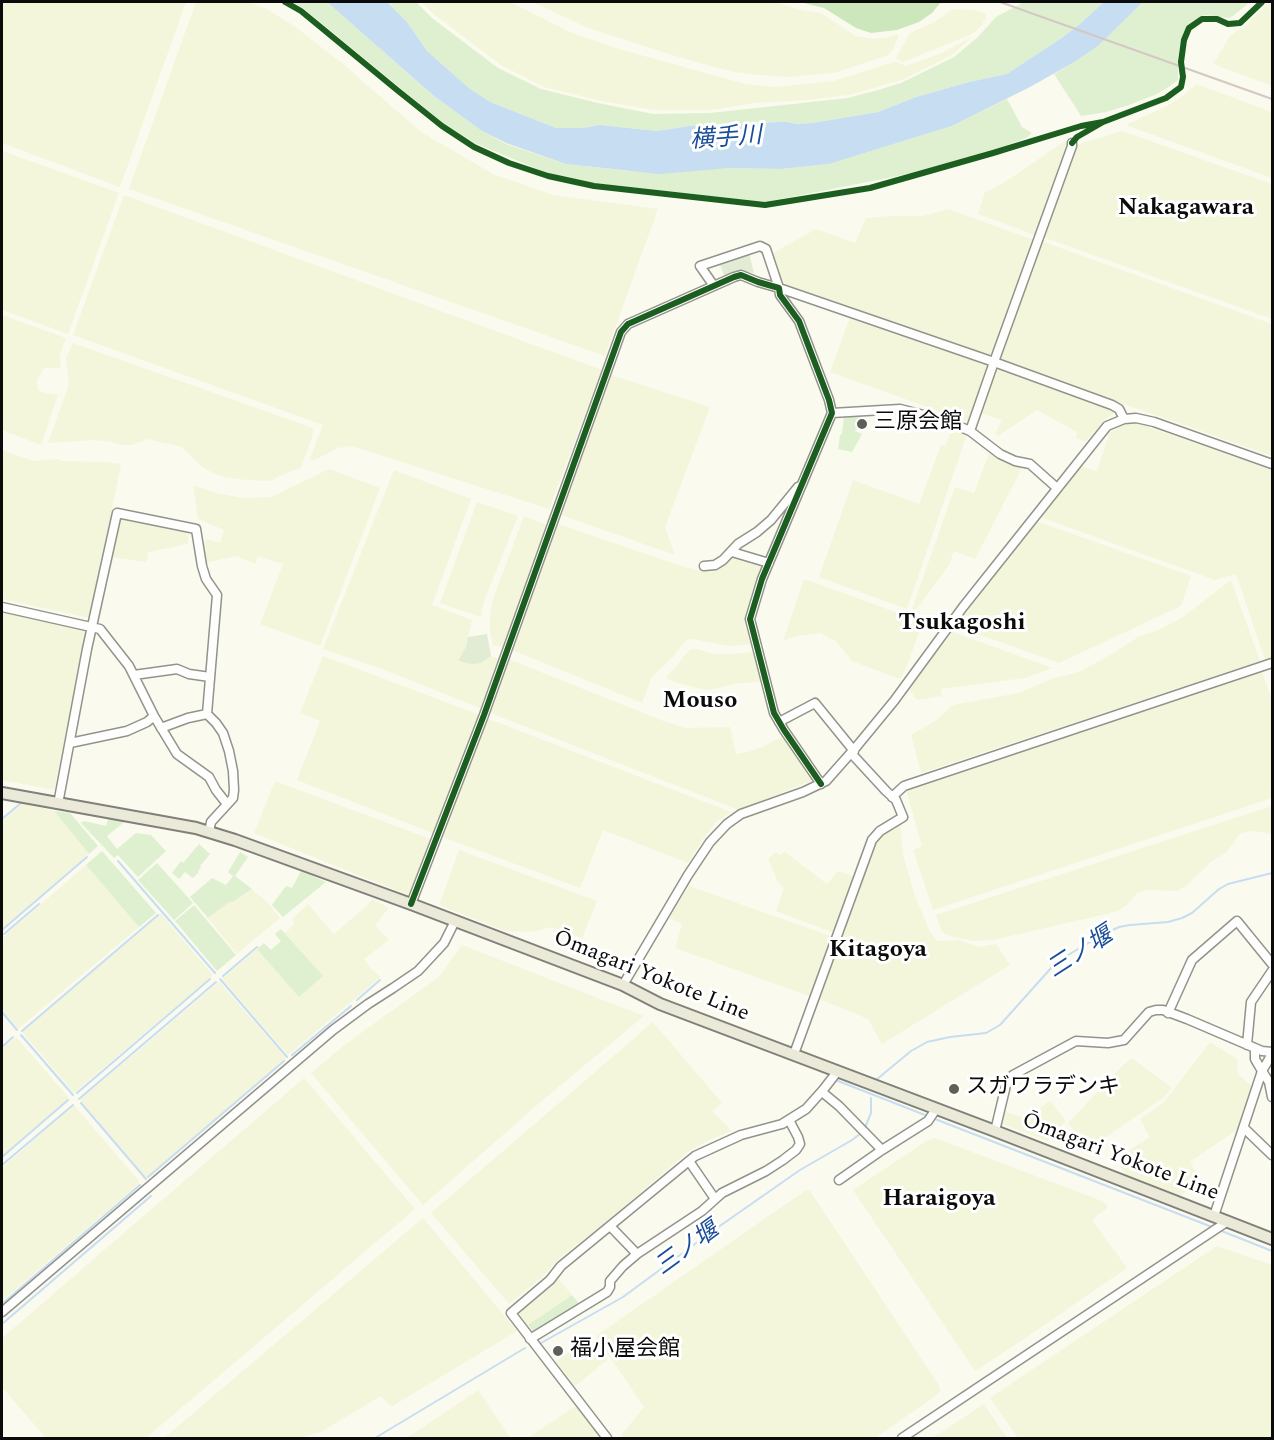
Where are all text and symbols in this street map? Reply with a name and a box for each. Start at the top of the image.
water label: 横手川 [689,123,763,157]
district label: Nakagawara [1118,195,1254,223]
place label: 三原会館 [874,411,962,437]
marker: 三原会館 [855,417,869,431]
district label: Tsukagoshi [899,610,1025,638]
district label: Mouso [663,688,737,716]
water label: 三ノ堰 [1043,922,1119,986]
street label: Ōmagari Yokote Line [549,926,753,1028]
district label: Kitagoya [829,937,927,965]
place label: スガワラデンキ [966,1076,1120,1102]
marker: スガワラデンキ [947,1082,961,1096]
street label: Ōmagari Yokote Line [1018,1108,1222,1208]
district label: Haraigoya [882,1186,996,1214]
water label: 三ノ堰 [650,1217,726,1283]
place label: 福小屋会館 [570,1338,680,1364]
marker: 福小屋会館 [551,1344,565,1358]

